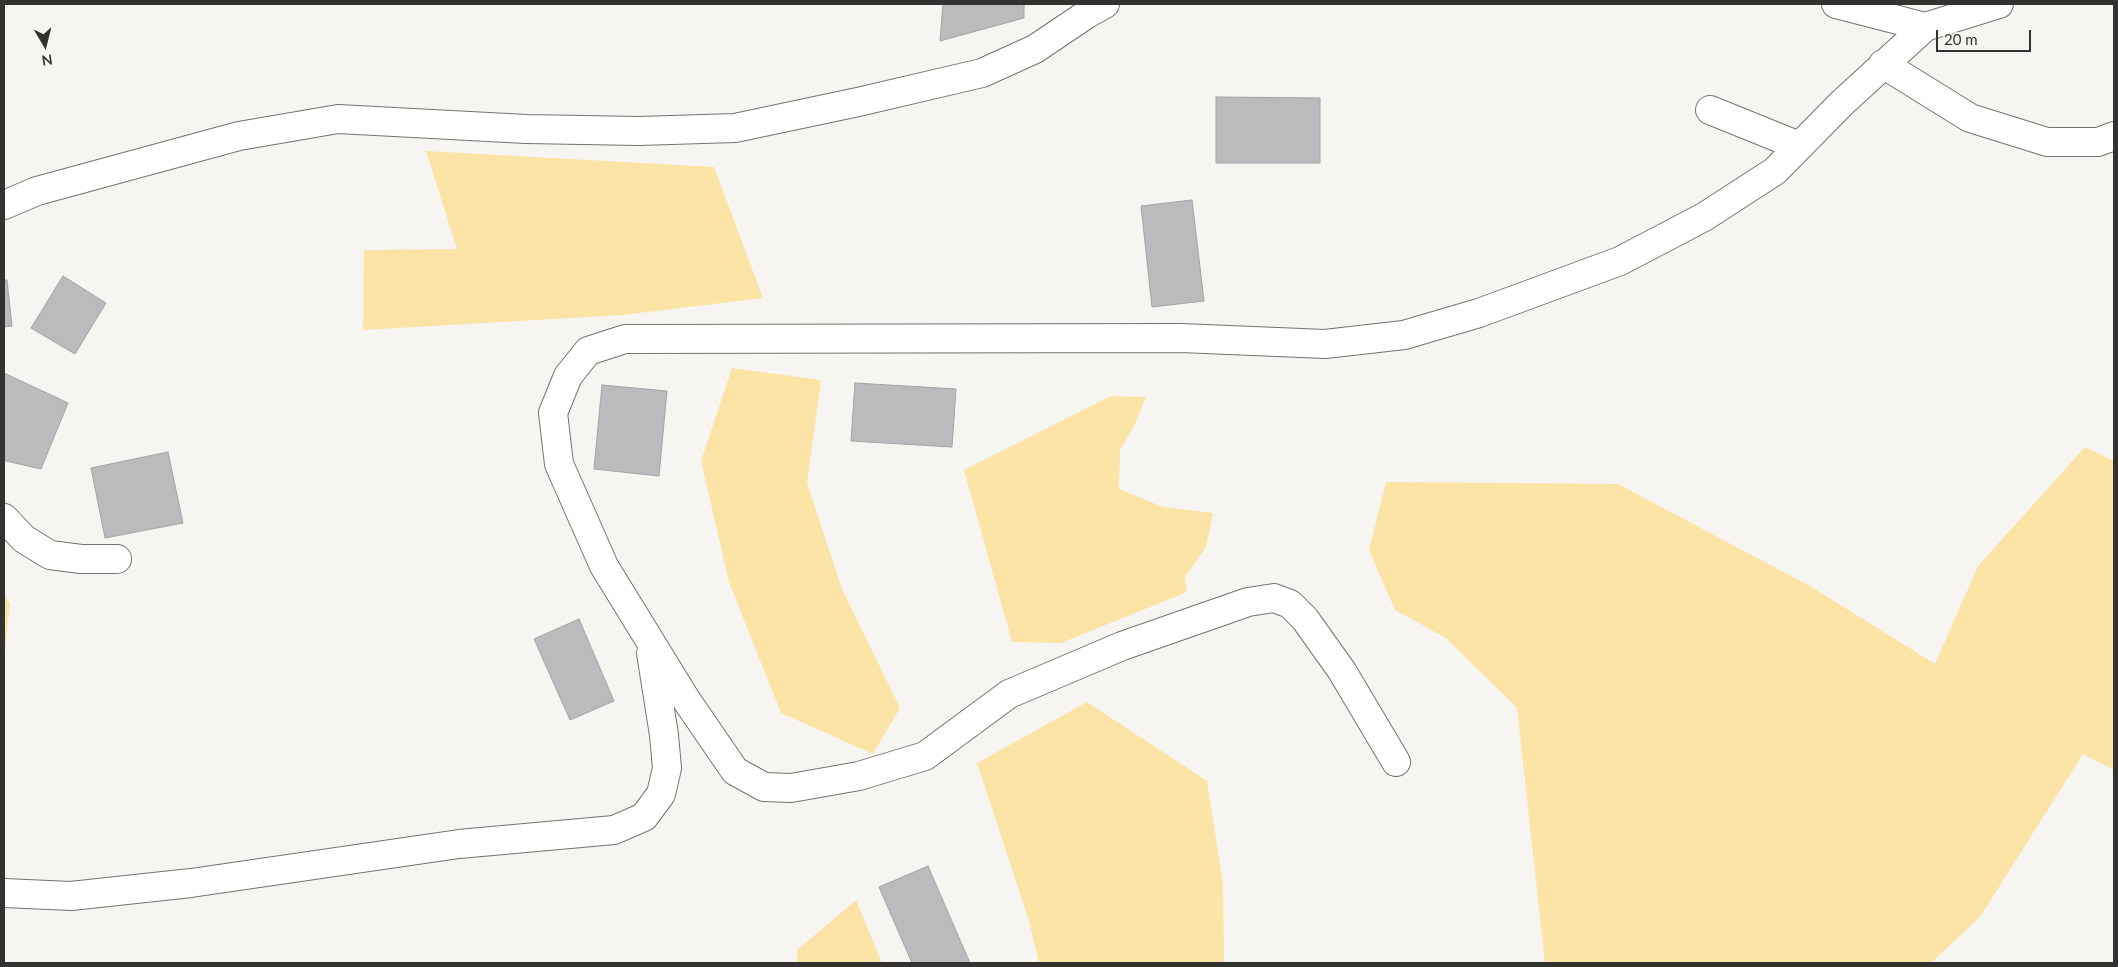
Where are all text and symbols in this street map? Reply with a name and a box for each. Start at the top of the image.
north arrow [20,20,70,70]
scale bar [1938,20,2033,52]
text: 20 m [1944,30,1978,48]
text: N [41,51,54,70]

